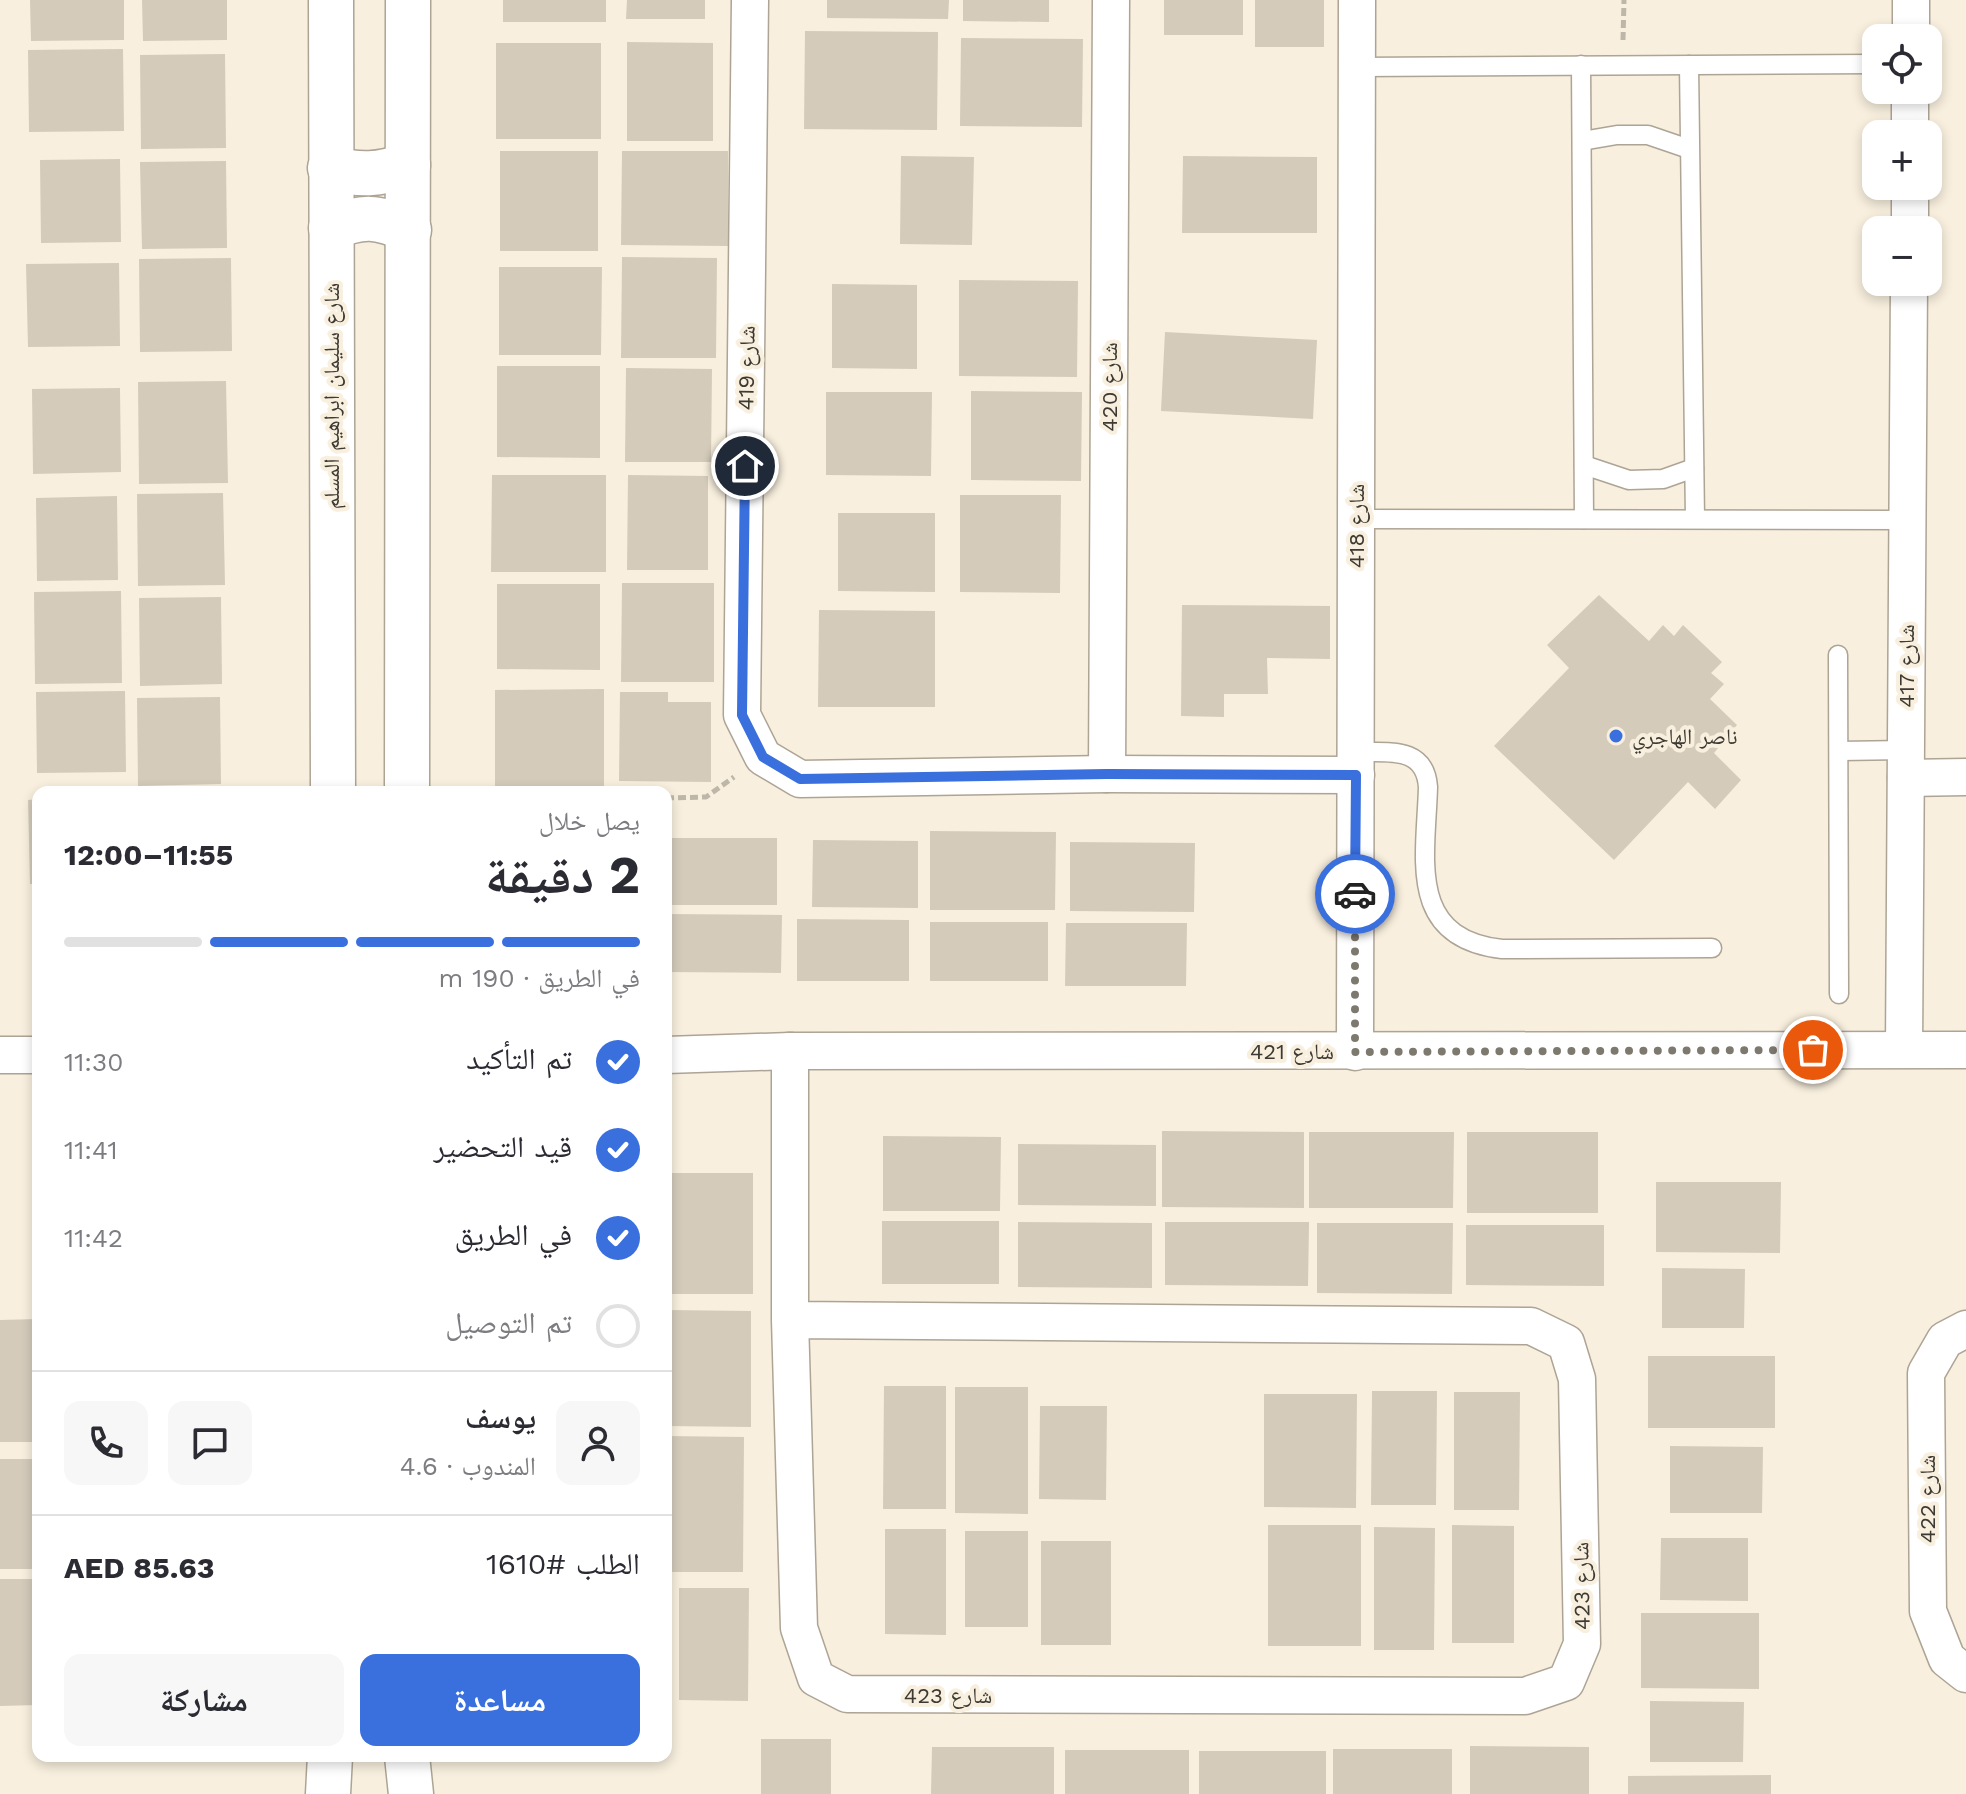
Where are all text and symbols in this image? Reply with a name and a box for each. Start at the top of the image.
map controls [1862,24,1942,296]
button: locate [1862,24,1942,104]
button: + [1862,120,1942,200]
button: − [1862,216,1942,296]
street label: شارع سليمان ابراهيم المسلم [319,283,346,509]
street label: شارع 419 [733,326,761,411]
street label: شارع 420 [1097,342,1123,432]
pin [711,432,779,500]
icon: home [723,444,767,488]
street label: شارع 418 [1344,484,1370,568]
street label: شارع 417 [1894,624,1920,708]
place label: ناصر الهاجري [1632,724,1738,754]
marker: ناصر الهاجري [1607,727,1625,745]
text: يصل خلال [539,806,640,836]
text: 11:55–12:00 [64,837,233,872]
text: 2 دقيقة [485,845,640,906]
courier [1315,854,1395,934]
icon: car [1333,872,1377,916]
text: في الطريق · 190 m [439,963,640,993]
pin [1779,1016,1847,1084]
icon: bag [1791,1028,1835,1072]
street label: شارع 421 [1250,1039,1334,1065]
icon: check [596,1040,640,1084]
text: تم التأكيد [466,1041,572,1076]
text: 11:30 [64,1047,123,1077]
icon: check [596,1128,640,1172]
text: قيد التحضير [434,1129,572,1164]
text: 11:41 [64,1135,118,1165]
icon: check [596,1216,640,1260]
text: في الطريق [455,1217,572,1252]
text: 11:42 [64,1223,123,1253]
text: تم التوصيل [445,1305,572,1340]
text: يوسف [465,1400,536,1435]
button: phone [64,1401,148,1485]
button: chat [168,1401,252,1485]
button: person [556,1401,640,1485]
text: المندوب · 4.6 [400,1451,536,1481]
street label: شارع 422 [1915,1455,1941,1543]
street label: شارع 423 [1568,1542,1596,1630]
text: الطلب #1610 [486,1546,640,1581]
text: AED 85.63 [64,1550,214,1585]
button: مشاركة [64,1654,344,1746]
button: مساعدة [360,1654,640,1746]
street label: شارع 423 [904,1683,992,1709]

